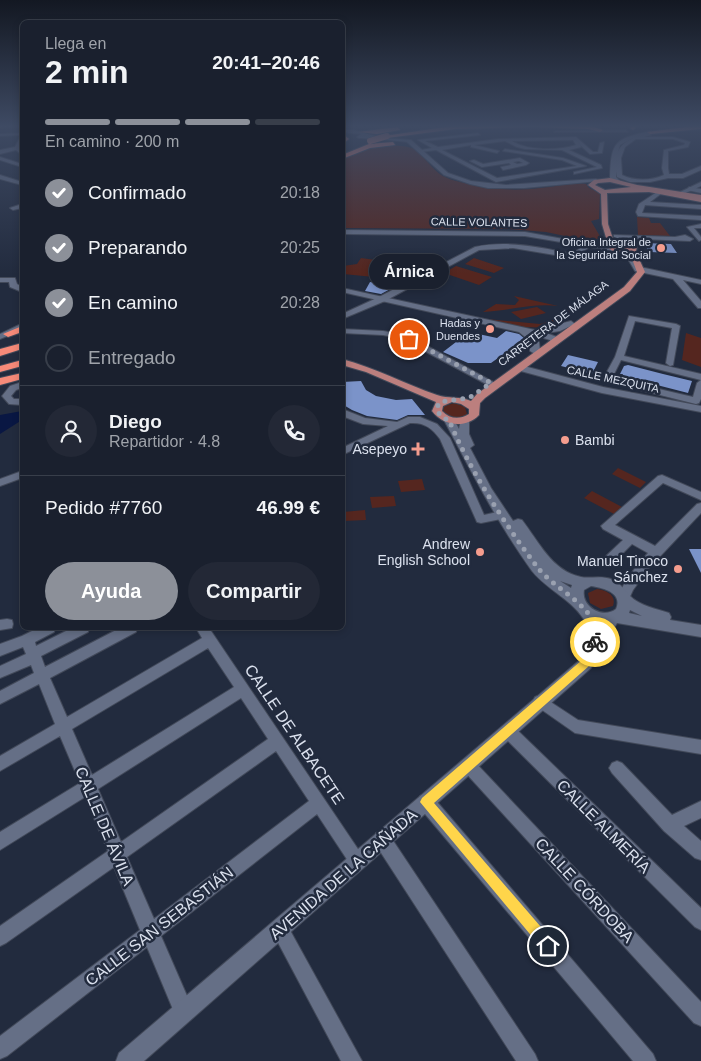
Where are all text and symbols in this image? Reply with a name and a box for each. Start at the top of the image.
text: Llega en [45,35,106,52]
text: 20:41–20:46 [212,52,320,73]
text: 2 min [45,54,129,90]
text: En camino · 200 m [45,133,179,150]
icon: check [45,179,73,207]
text: Confirmado [88,182,186,203]
text: 20:18 [280,184,320,201]
street label: CALLE VOLANTES [431,215,527,229]
icon: check [45,234,73,262]
place label: Oficina Integral de la Seguridad Social [556,236,651,261]
text: Preparando [88,237,187,258]
text: 20:25 [280,239,320,256]
marker: Oficina Integral de la Seguridad Social [655,242,667,254]
callout: Árnica [369,254,449,289]
text: Árnica [384,263,434,280]
street label: CARRETERA DE MÁLAGA [496,277,611,368]
icon: check [45,289,73,317]
text: En camino [88,292,178,313]
text: 20:28 [280,294,320,311]
place label: Hadas y Duendes [436,317,480,342]
pin [388,318,430,360]
marker: Hadas y Duendes [484,323,496,335]
icon: bag [395,325,423,353]
text: Entregado [88,347,176,368]
street label: CALLE MEZQUITA [566,363,661,395]
button: person [45,405,97,457]
button: phone [268,405,320,457]
text: Diego [109,411,162,432]
place label: Bambi [575,432,615,448]
text: Repartidor · 4.8 [109,433,220,450]
marker: Bambi [559,434,571,446]
place label: Asepeyo [353,441,407,457]
marker: Asepeyo [411,442,425,456]
text: Pedido #7760 [45,497,162,518]
text: 46.99 € [257,497,320,518]
place label: Andrew English School [377,536,471,568]
marker: Andrew English School [474,546,486,558]
place label: Manuel Tinoco Sánchez [577,553,668,585]
button: Ayuda [45,562,178,620]
button: Compartir [188,562,320,620]
marker: Manuel Tinoco Sánchez [672,563,684,575]
courier [570,617,620,667]
icon: bike [581,628,609,656]
street label: CALLE DE ALBACETE [242,661,348,807]
street label: CALLE DE ÁVILA [72,764,138,888]
street label: CALLE ALMERÍA [554,776,655,877]
street label: AVENIDA DE LA CAÑADA [265,804,421,943]
street label: CALLE CÓRDOBA [532,834,638,946]
street label: CALLE SAN SEBASTIÁN [82,863,236,989]
pin [527,925,569,967]
icon: home [534,932,562,960]

